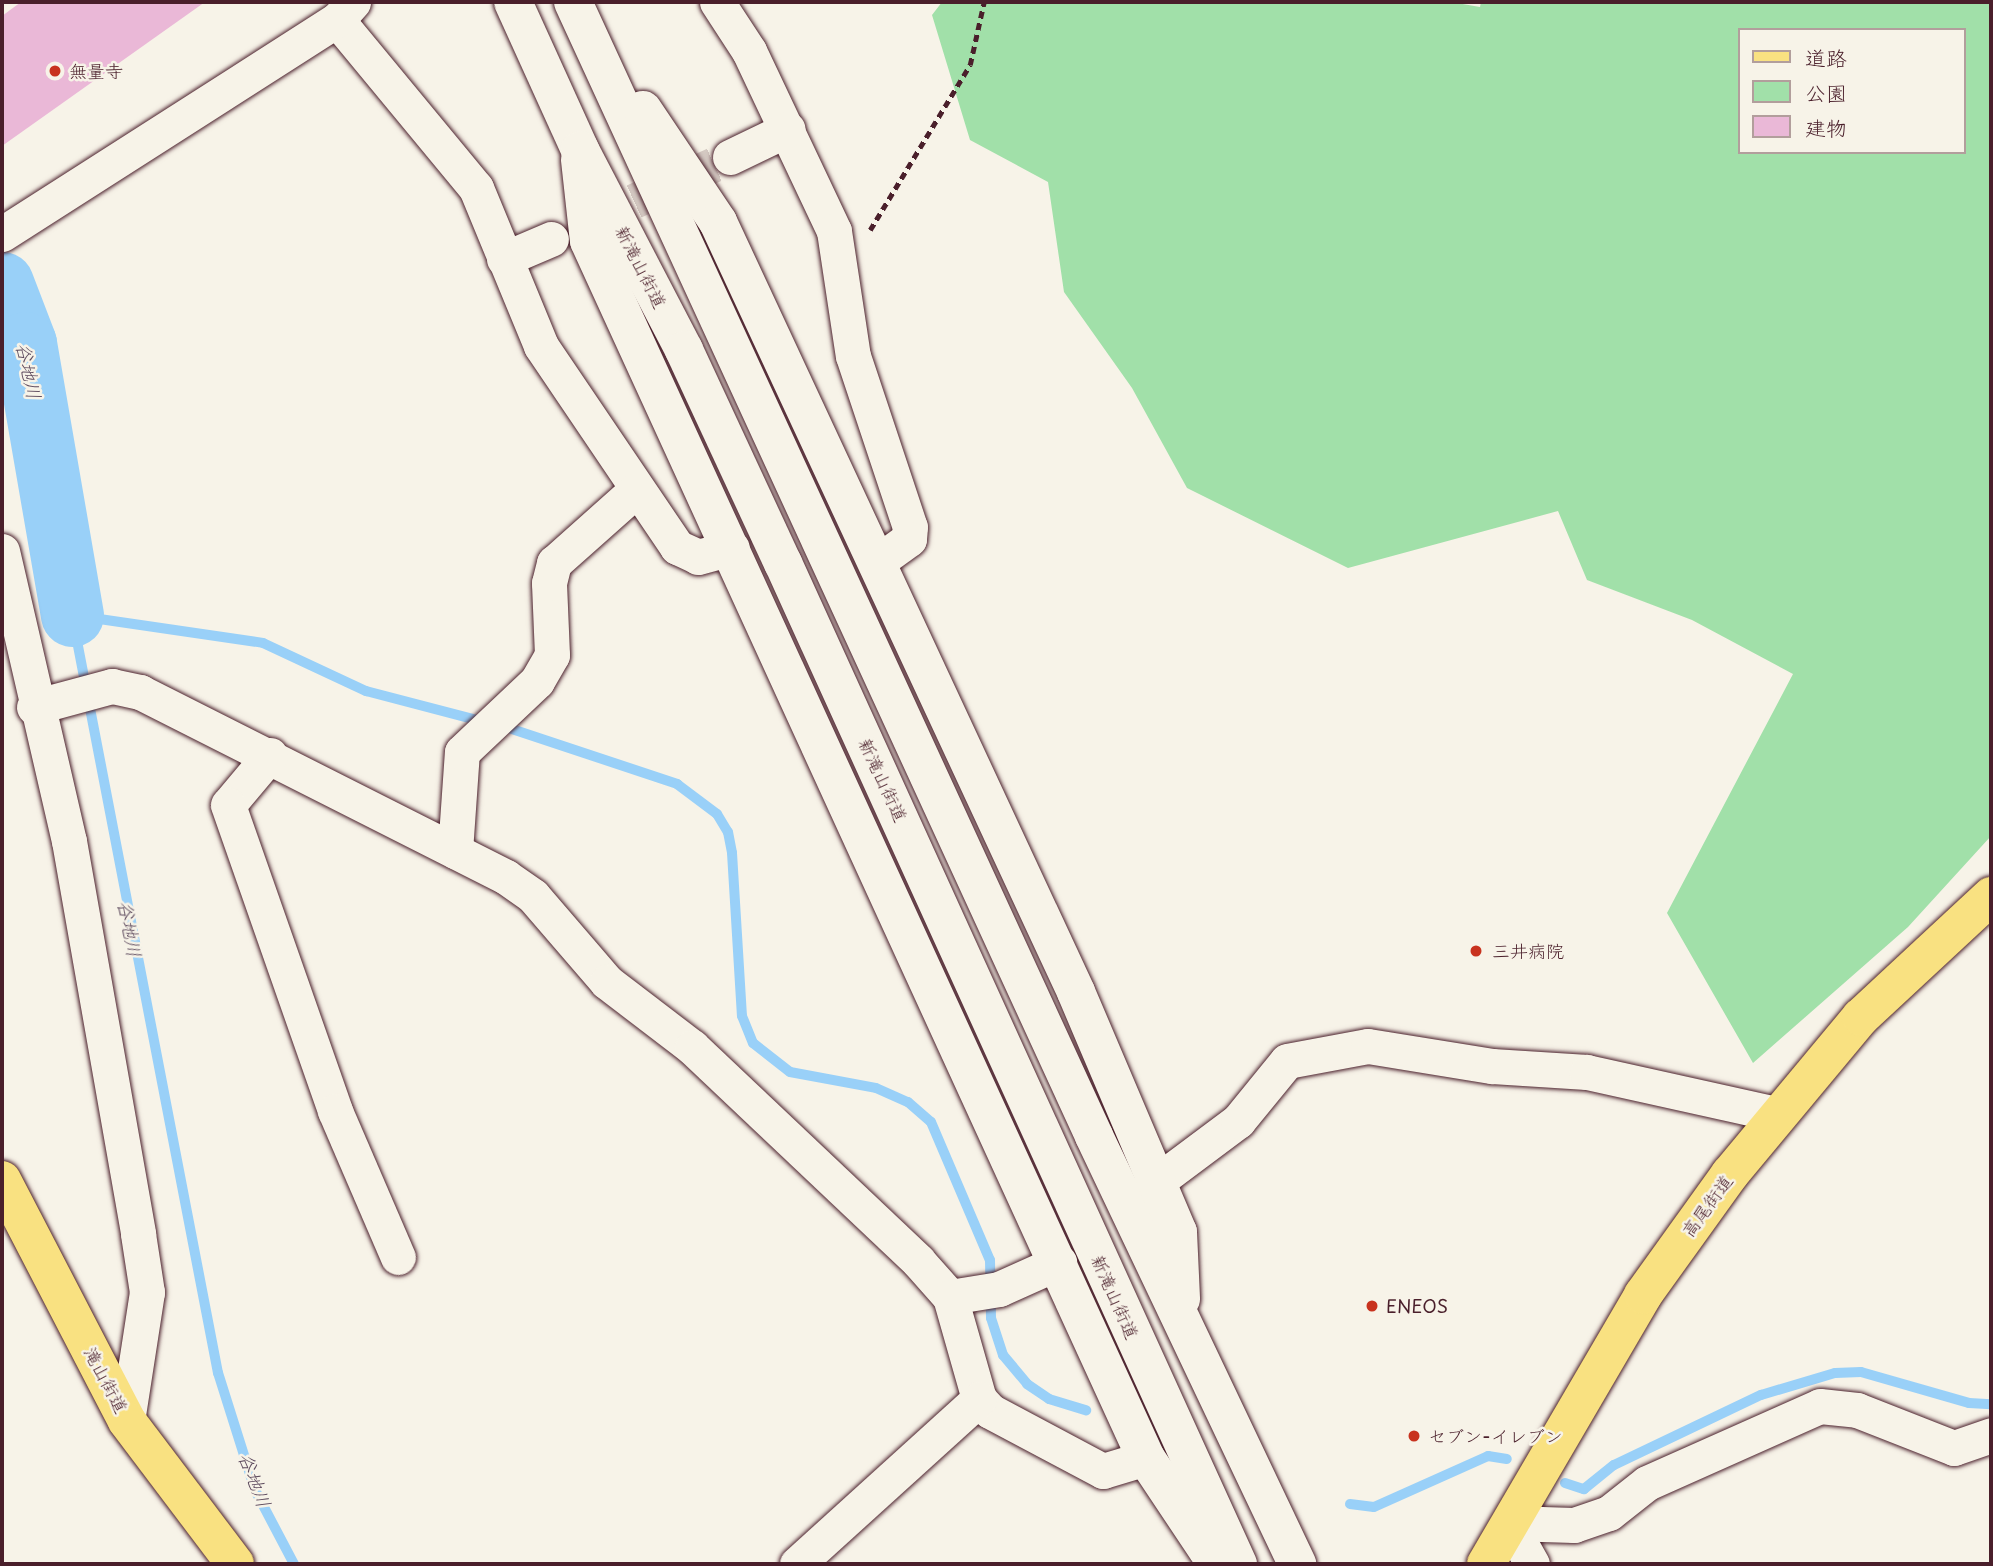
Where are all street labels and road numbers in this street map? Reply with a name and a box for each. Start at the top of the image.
street label: 新滝山街道 [611,222,671,312]
street label: 新滝山街道 [854,735,912,825]
street label: 高尾街道 [1677,1171,1737,1241]
street label: 新滝山街道 [1087,1251,1143,1343]
street label: 滝山街道 [80,1343,132,1417]

